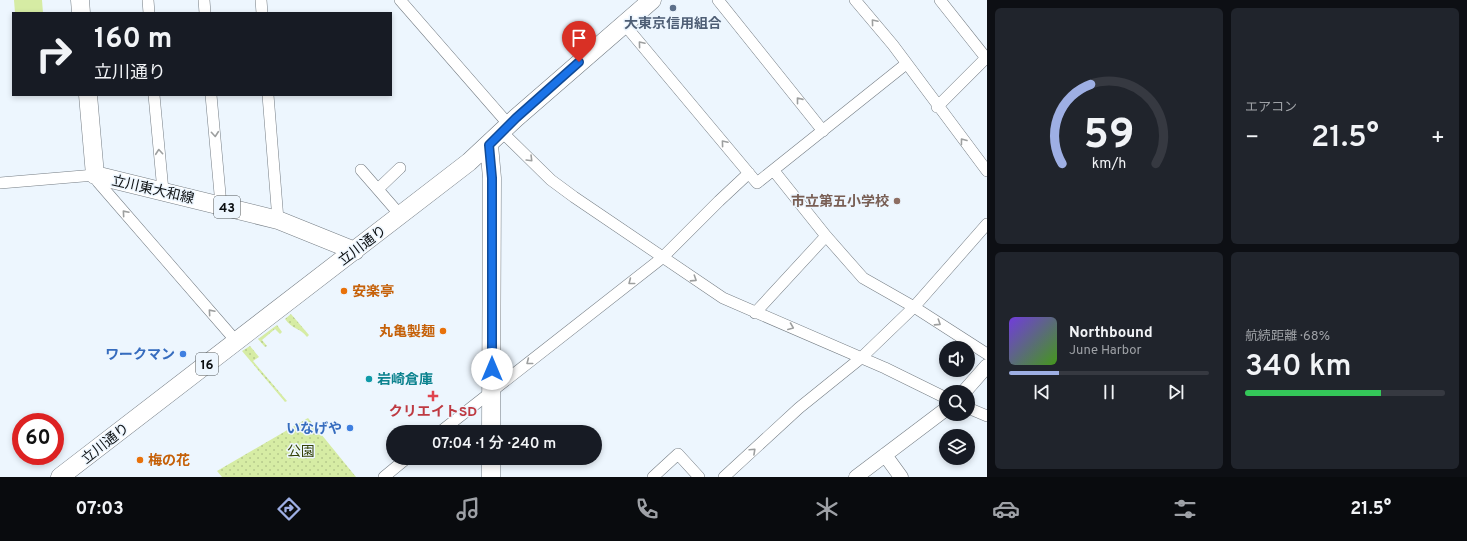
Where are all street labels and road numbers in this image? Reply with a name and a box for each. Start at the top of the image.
street label: 立川東大和線 [110,173,195,208]
road number: 43 [214,196,240,218]
street label: 立川通り [335,223,390,270]
road number: 16 [196,353,218,375]
street label: 立川通り [79,420,133,468]

